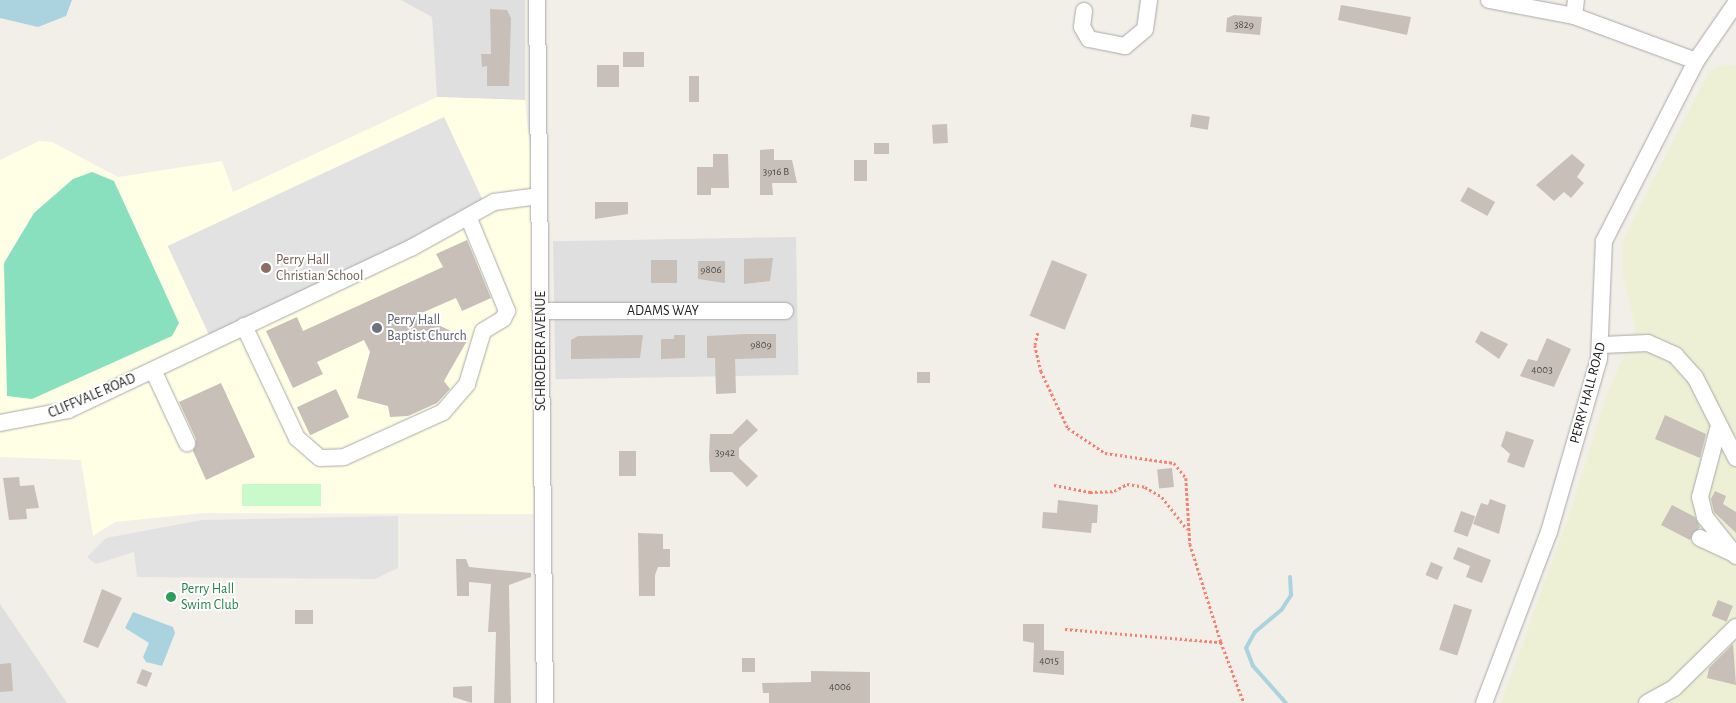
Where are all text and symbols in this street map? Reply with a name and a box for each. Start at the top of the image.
house number: 3829 [1234,18,1254,32]
house number: 3916 B [763,165,789,179]
place label: Perry Hall Christian School [276,252,363,284]
marker: Perry Hall Christian School [260,262,272,274]
house number: 9806 [700,263,722,277]
street label: SCHROEDER AVENUE [533,291,549,411]
street label: ADAMS WAY [627,303,699,319]
place label: Perry Hall Baptist Church [387,312,467,344]
marker: Perry Hall Baptist Church [371,322,383,334]
house number: 9809 [750,338,772,352]
street label: PERRY HALL ROAD [1566,341,1610,445]
house number: 4003 [1531,363,1553,377]
street label: CLIFFVALE ROAD [46,370,138,422]
house number: 3942 [715,446,735,460]
place label: Perry Hall Swim Club [181,581,239,614]
marker: Perry Hall Swim Club [165,591,177,603]
house number: 4015 [1039,654,1059,668]
house number: 4006 [829,680,851,694]

